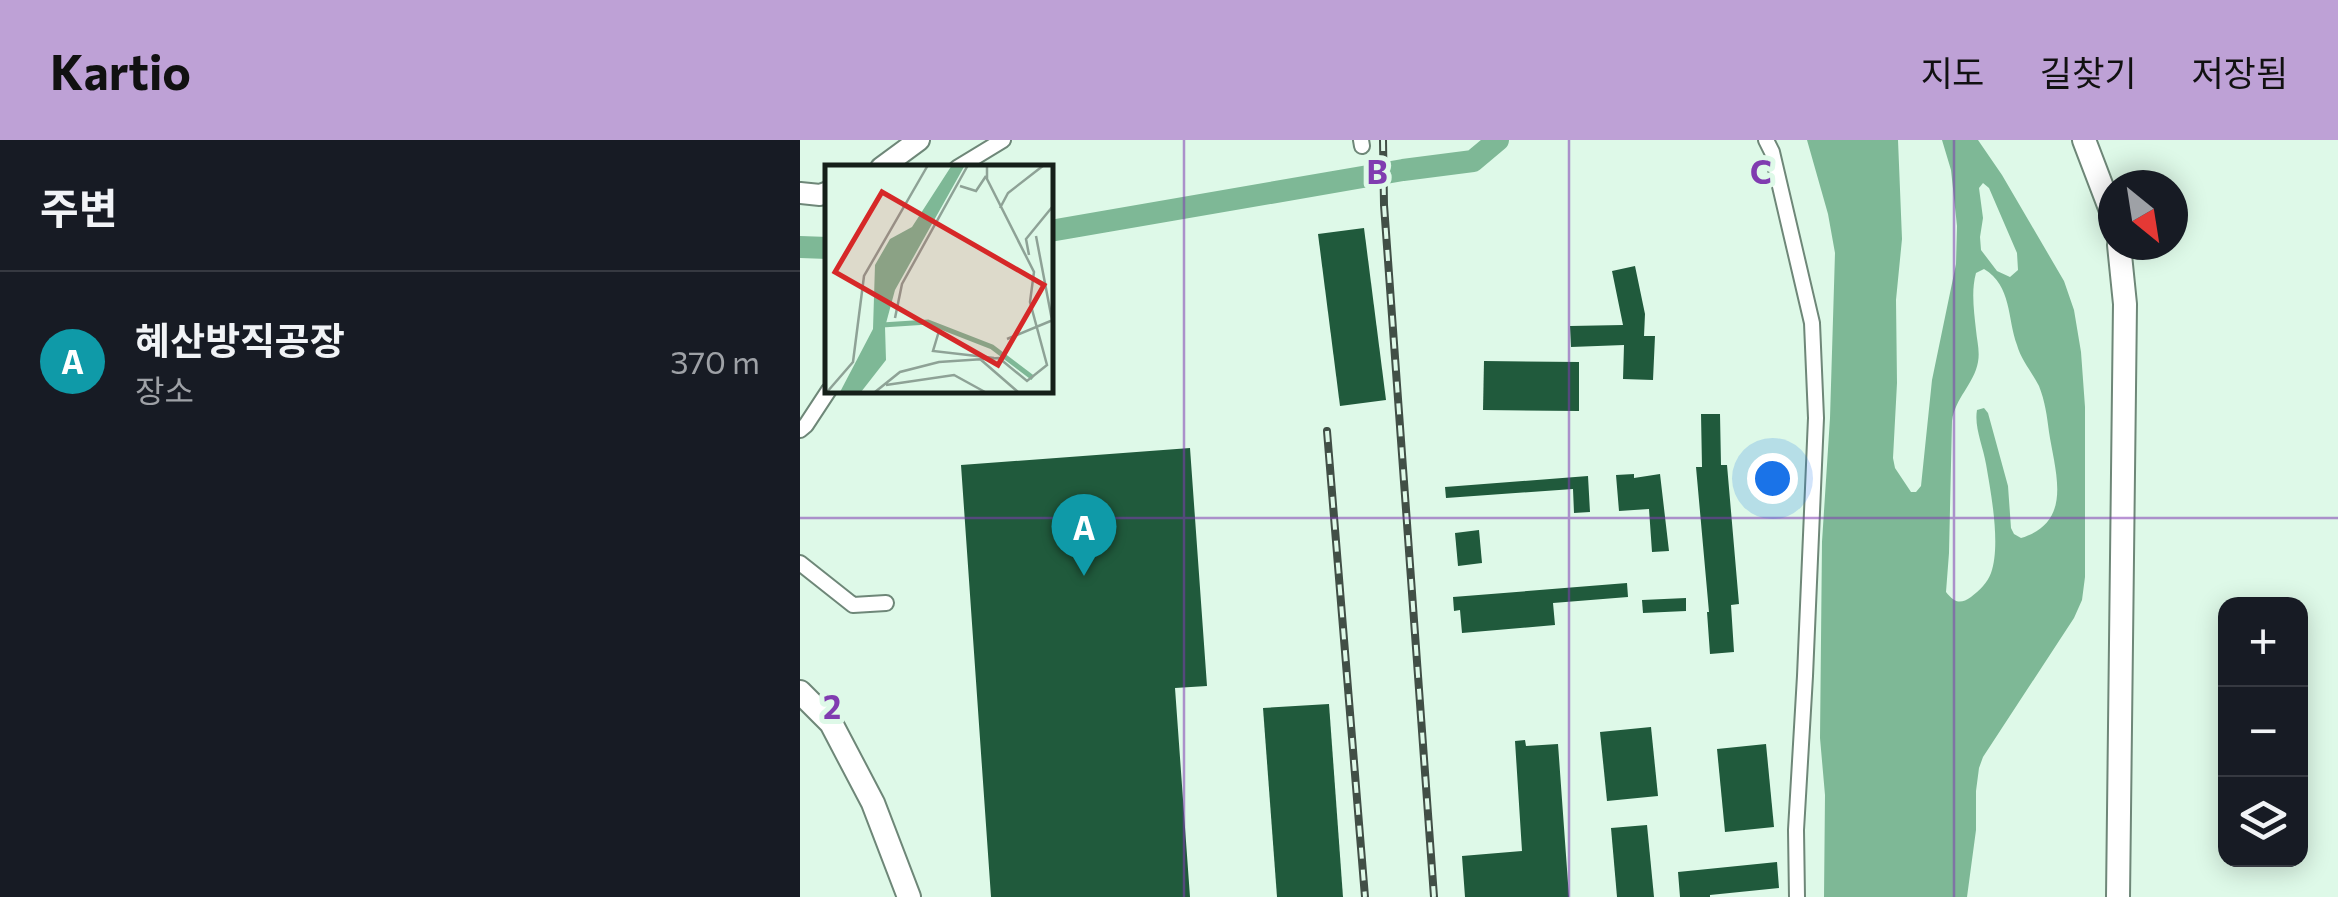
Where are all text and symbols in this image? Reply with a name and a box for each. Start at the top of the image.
text: Kartio [50,41,191,100]
text: 지도 [1920,50,1985,93]
text: 길찾기 [2040,50,2136,93]
text: 저장됨 [2191,50,2288,93]
text: B [1366,151,1388,191]
text: C [1750,151,1772,191]
inset map [825,165,1052,392]
north arrow [2098,170,2188,260]
text: 주변 [40,181,117,233]
text: 혜산방직공장 [135,316,345,363]
text: A [61,341,84,381]
text: 370 m [670,341,760,381]
text: 장소 [135,370,194,410]
your location [1747,453,1798,504]
pin: A [1052,494,1116,576]
map controls [2218,597,2308,867]
button: + [2218,597,2308,687]
text: 2 [823,686,841,726]
button: − [2218,687,2308,777]
button: layers [2218,777,2308,867]

